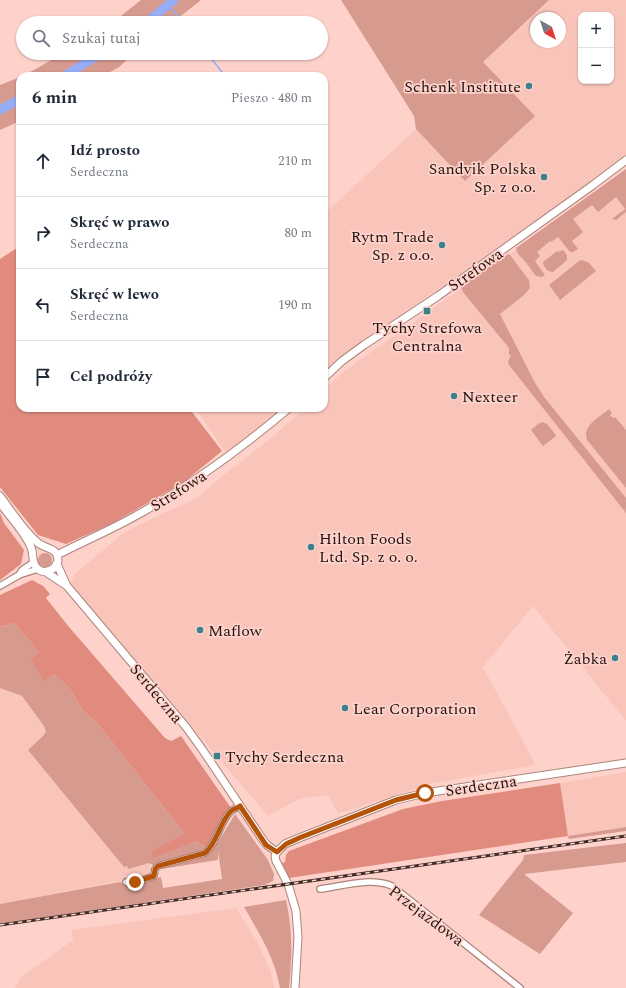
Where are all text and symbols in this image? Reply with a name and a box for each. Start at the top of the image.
north arrow [530,12,566,48]
map controls [578,12,614,84]
button: + [578,12,614,48]
search box [16,16,328,60]
icon: search [30,27,52,49]
text: Szukaj tutaj [62,27,141,50]
button: − [578,48,614,84]
place label: Schenk Institute [404,75,521,99]
marker: Schenk Institute [524,81,534,91]
text: 6 min [32,85,77,111]
text: Pieszo · 480 m [231,88,312,108]
text: Idź prosto [70,139,140,162]
icon: ahead [32,150,54,172]
text: 210 m [278,151,312,171]
place label: Sandvik Polska Sp. z o.o. [429,157,536,199]
text: Serdeczna [70,162,129,182]
marker: Sandvik Polska Sp. z o.o. [539,172,549,182]
text: Skręć w prawo [70,211,169,234]
icon: right [32,222,54,244]
text: 80 m [285,223,312,243]
place label: Rytm Trade Sp. z o.o. [351,225,434,267]
text: Serdeczna [70,234,129,254]
marker: Rytm Trade Sp. z o.o. [437,240,447,250]
street label: Strefowa [443,242,508,298]
text: Skręć w lewo [70,283,159,306]
icon: left [32,294,54,316]
text: 190 m [278,295,312,315]
text: Serdeczna [70,306,129,326]
marker: Tychy Strefowa Centralna [422,306,432,316]
place label: Tychy Strefowa Centralna [372,316,482,358]
text: Cel podróży [70,365,152,388]
icon: arrive [32,366,54,388]
place label: Nexteer [462,385,518,409]
marker: Nexteer [449,391,459,401]
street label: Strefowa [146,464,212,518]
place label: Hilton Foods Ltd. Sp. z o. o. [319,527,418,569]
marker: Hilton Foods Ltd. Sp. z o. o. [306,542,316,552]
place label: Maflow [208,619,263,643]
marker: Maflow [195,625,205,635]
place label: Żabka [563,647,607,671]
marker: Żabka [610,653,620,663]
street label: Serdeczna [124,658,189,729]
place label: Lear Corporation [353,697,476,721]
marker: Lear Corporation [340,703,350,713]
place label: Tychy Serdeczna [225,745,344,769]
marker: Tychy Serdeczna [212,751,222,761]
street label: Serdeczna [444,769,519,803]
route start [416,784,434,802]
route end [126,873,144,891]
street label: Przejazdowa [383,879,469,952]

